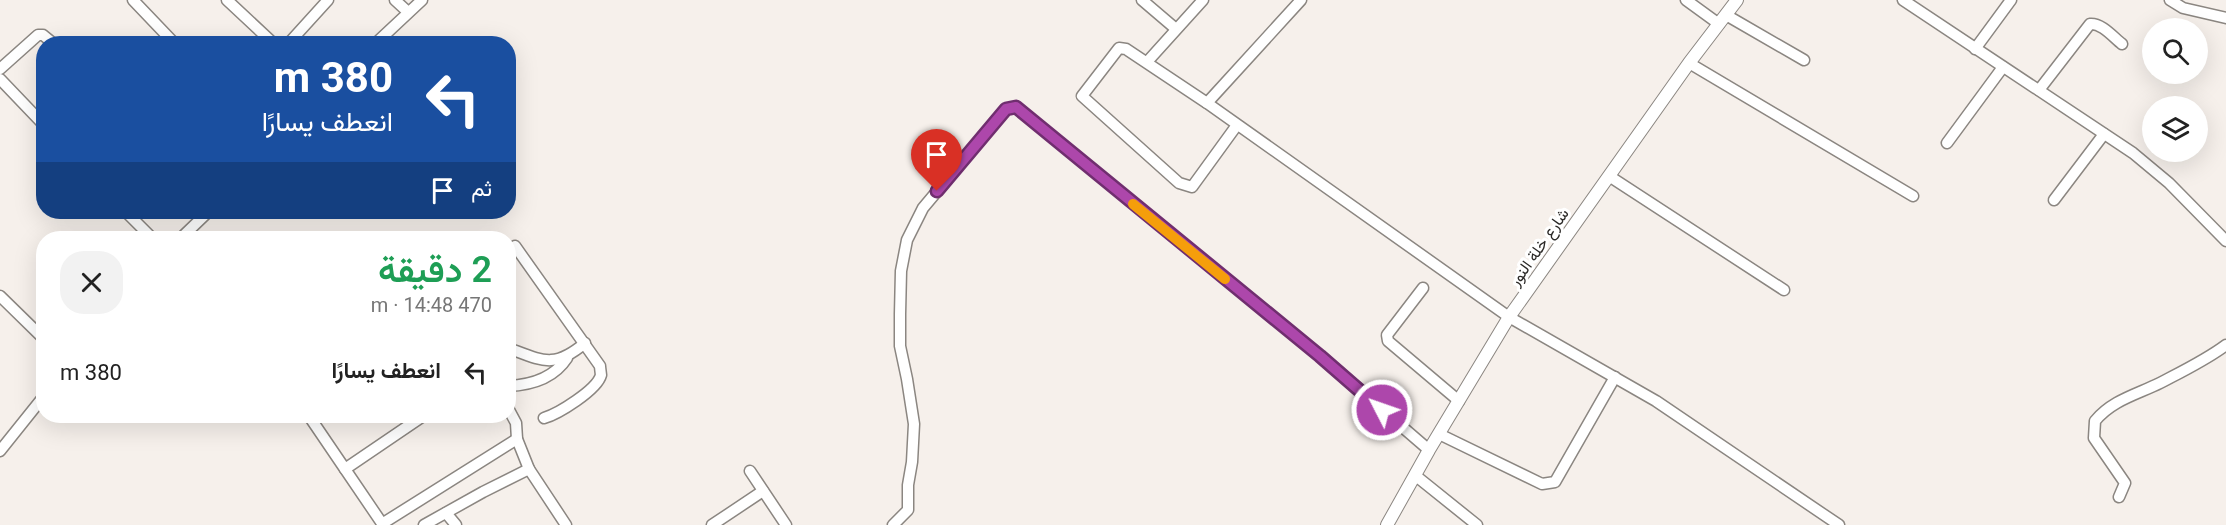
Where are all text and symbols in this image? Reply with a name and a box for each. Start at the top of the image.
map controls [2142,18,2208,162]
button: search [2142,18,2208,84]
text: 380 m [274,53,393,102]
icon: left [414,60,492,138]
button: layers [2142,96,2208,162]
text: انعطف يسارًا [262,106,393,138]
pin [911,129,962,191]
icon: arrive [920,138,953,171]
icon: arrive [426,174,459,207]
text: ثم [471,176,492,201]
street label: شارع خلة النور [1505,204,1574,291]
text: 2 دقيقة [378,249,492,291]
button: close [60,251,123,314]
text: 470 m · 14:48 [371,293,492,317]
icon: left [459,356,492,389]
text: انعطف يسارًا [331,358,441,383]
text: 380 m [60,360,122,385]
position arrow [1350,378,1414,442]

